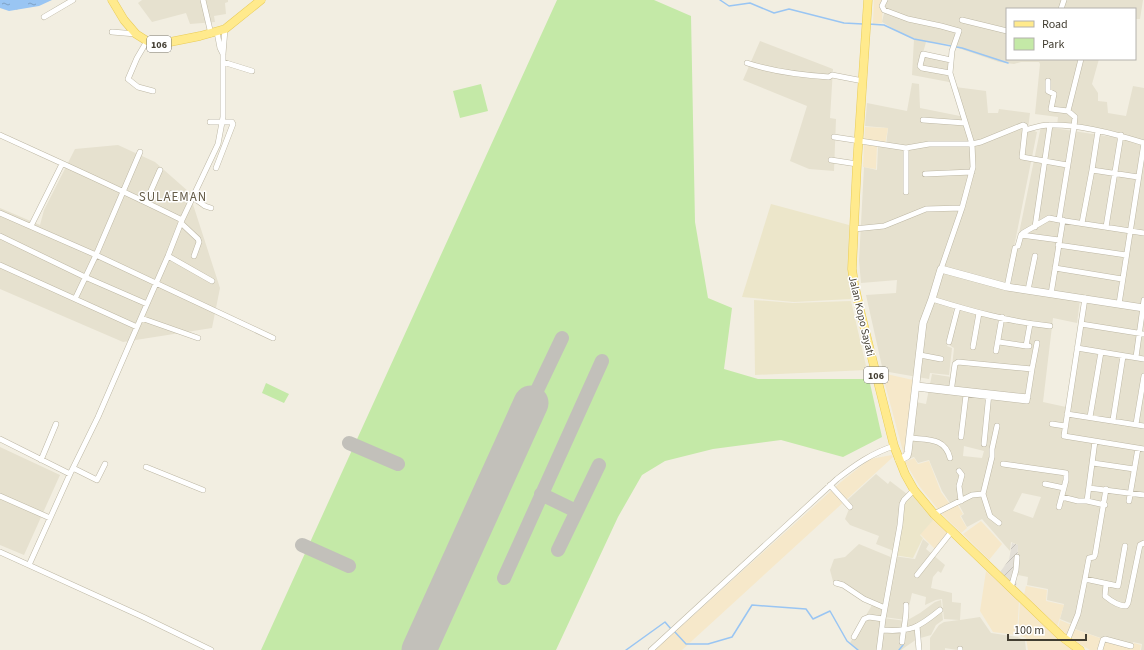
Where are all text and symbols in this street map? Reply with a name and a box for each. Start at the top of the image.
legend [1006,8,1136,60]
text: Road [1042,16,1068,33]
road number: 106 [147,36,171,52]
text: Park [1042,36,1064,53]
district label: SULAEMAN [139,188,207,206]
street label: Jalan Kopo Sayati [845,274,878,358]
road number: 106 [864,367,888,383]
scale bar [1008,616,1086,642]
text: 100 m [1014,622,1044,639]

